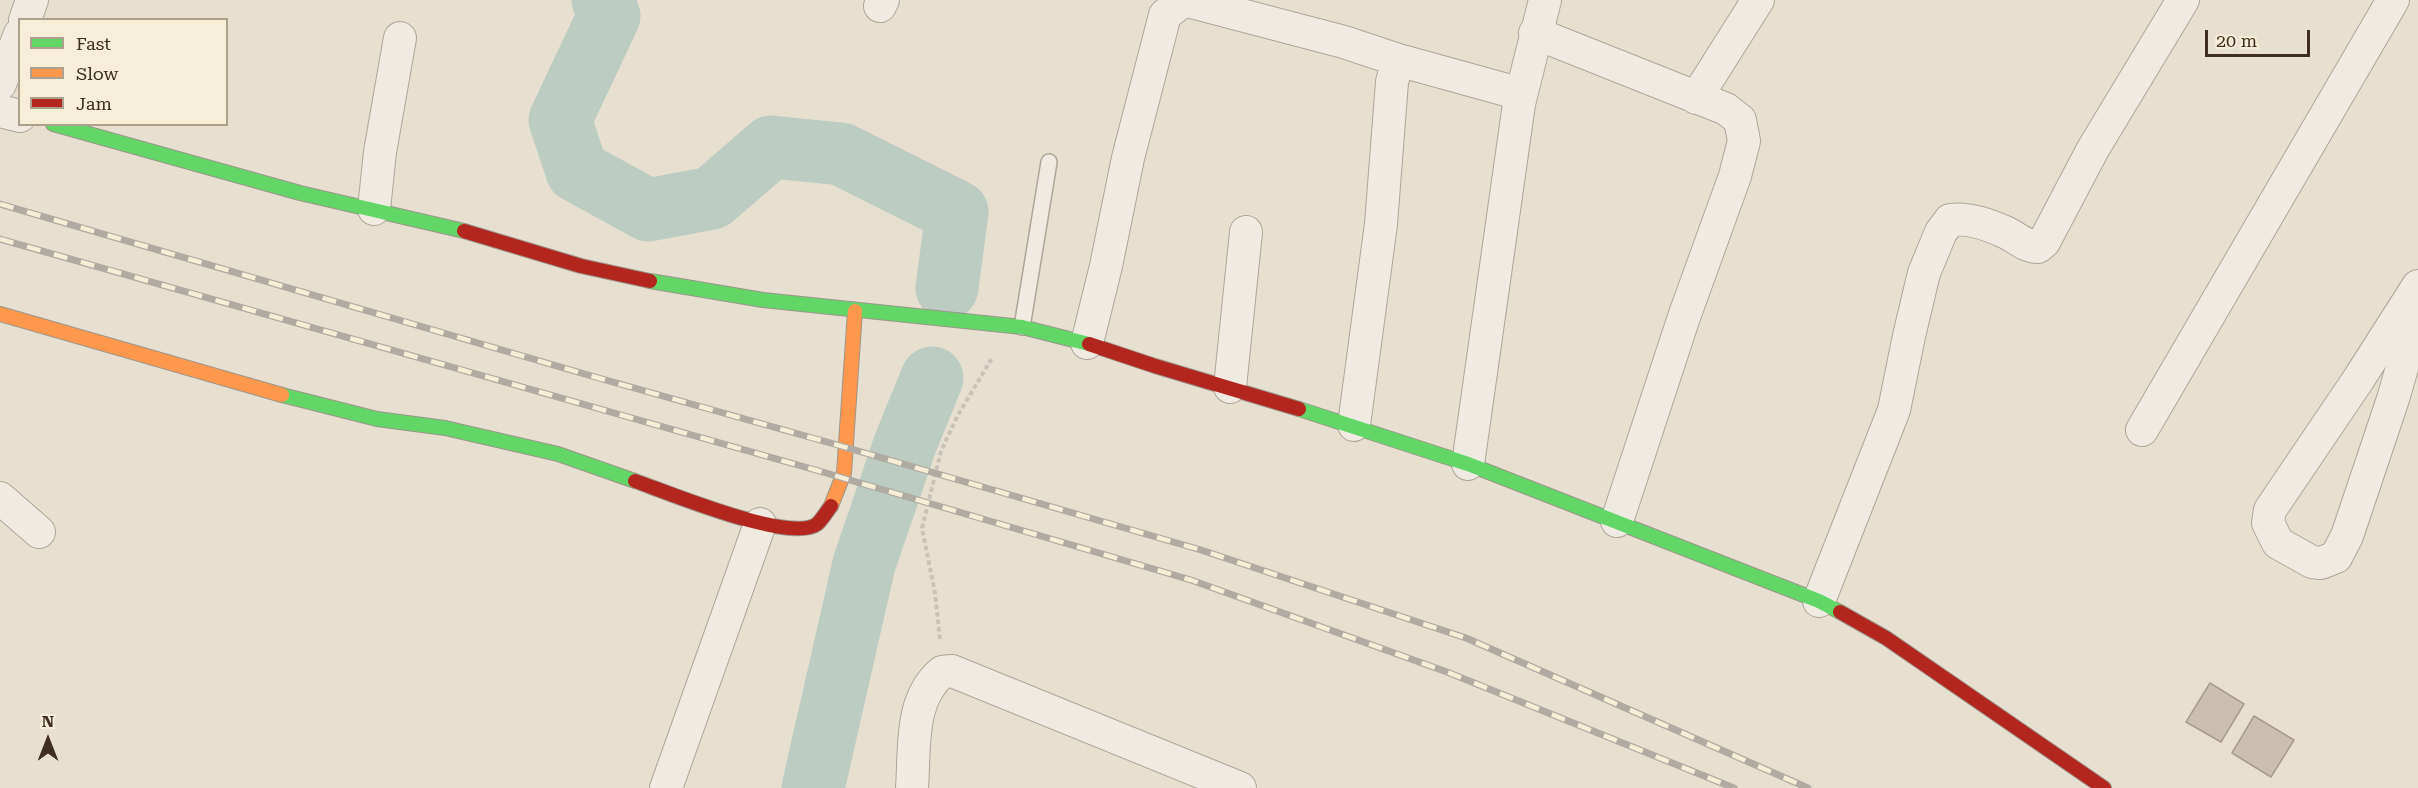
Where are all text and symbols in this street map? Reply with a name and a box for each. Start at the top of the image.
legend [18,18,228,126]
scale bar [2208,18,2313,56]
text: 20 m [2216,30,2257,51]
text: Fast [76,33,111,54]
text: Slow [76,63,118,84]
text: Jam [76,93,112,114]
north arrow [18,710,78,770]
text: N [42,712,54,731]

